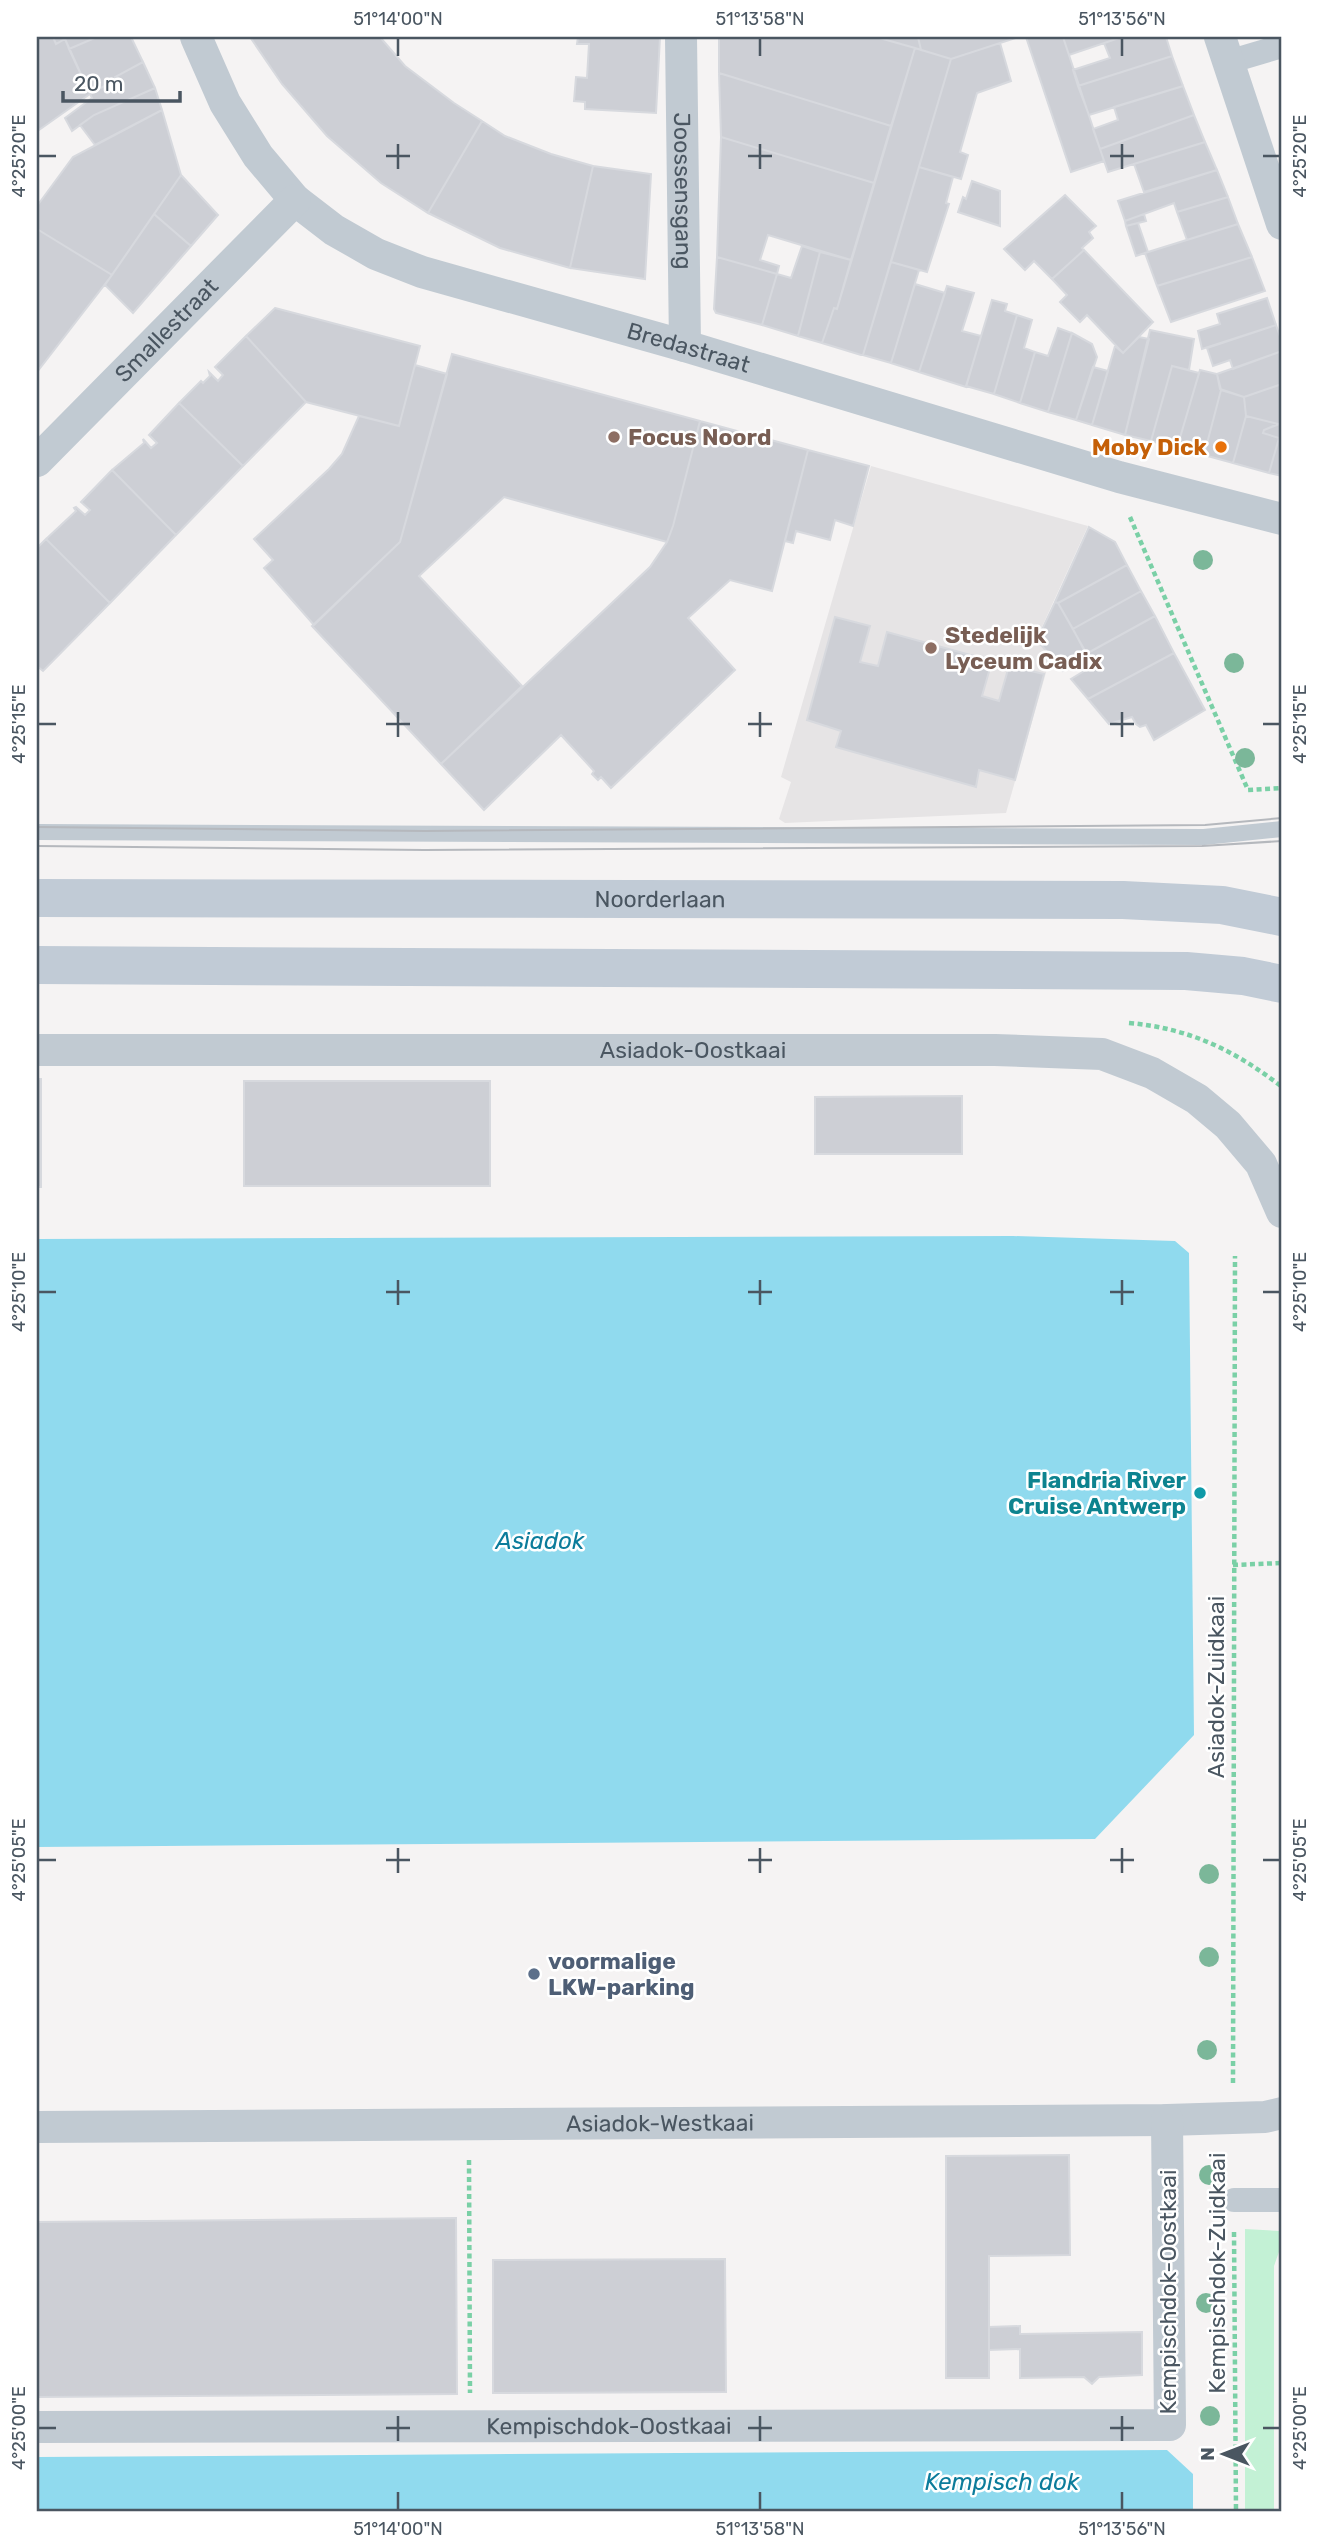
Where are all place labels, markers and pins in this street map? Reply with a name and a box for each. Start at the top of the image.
place label: Focus Noord [628,423,771,451]
marker: Focus Noord [606,429,622,445]
place label: Moby Dick [1092,433,1208,461]
marker: Moby Dick [1213,439,1229,455]
place label: Stedelijk Lyceum Cadix [945,621,1103,675]
marker: Stedelijk Lyceum Cadix [923,640,939,656]
place label: Flandria River Cruise Antwerp [1008,1466,1187,1520]
marker: Flandria River Cruise Antwerp [1192,1485,1208,1501]
place label: voormalige LKW-parking [548,1947,695,2001]
marker: voormalige LKW-parking [526,1966,542,1982]

